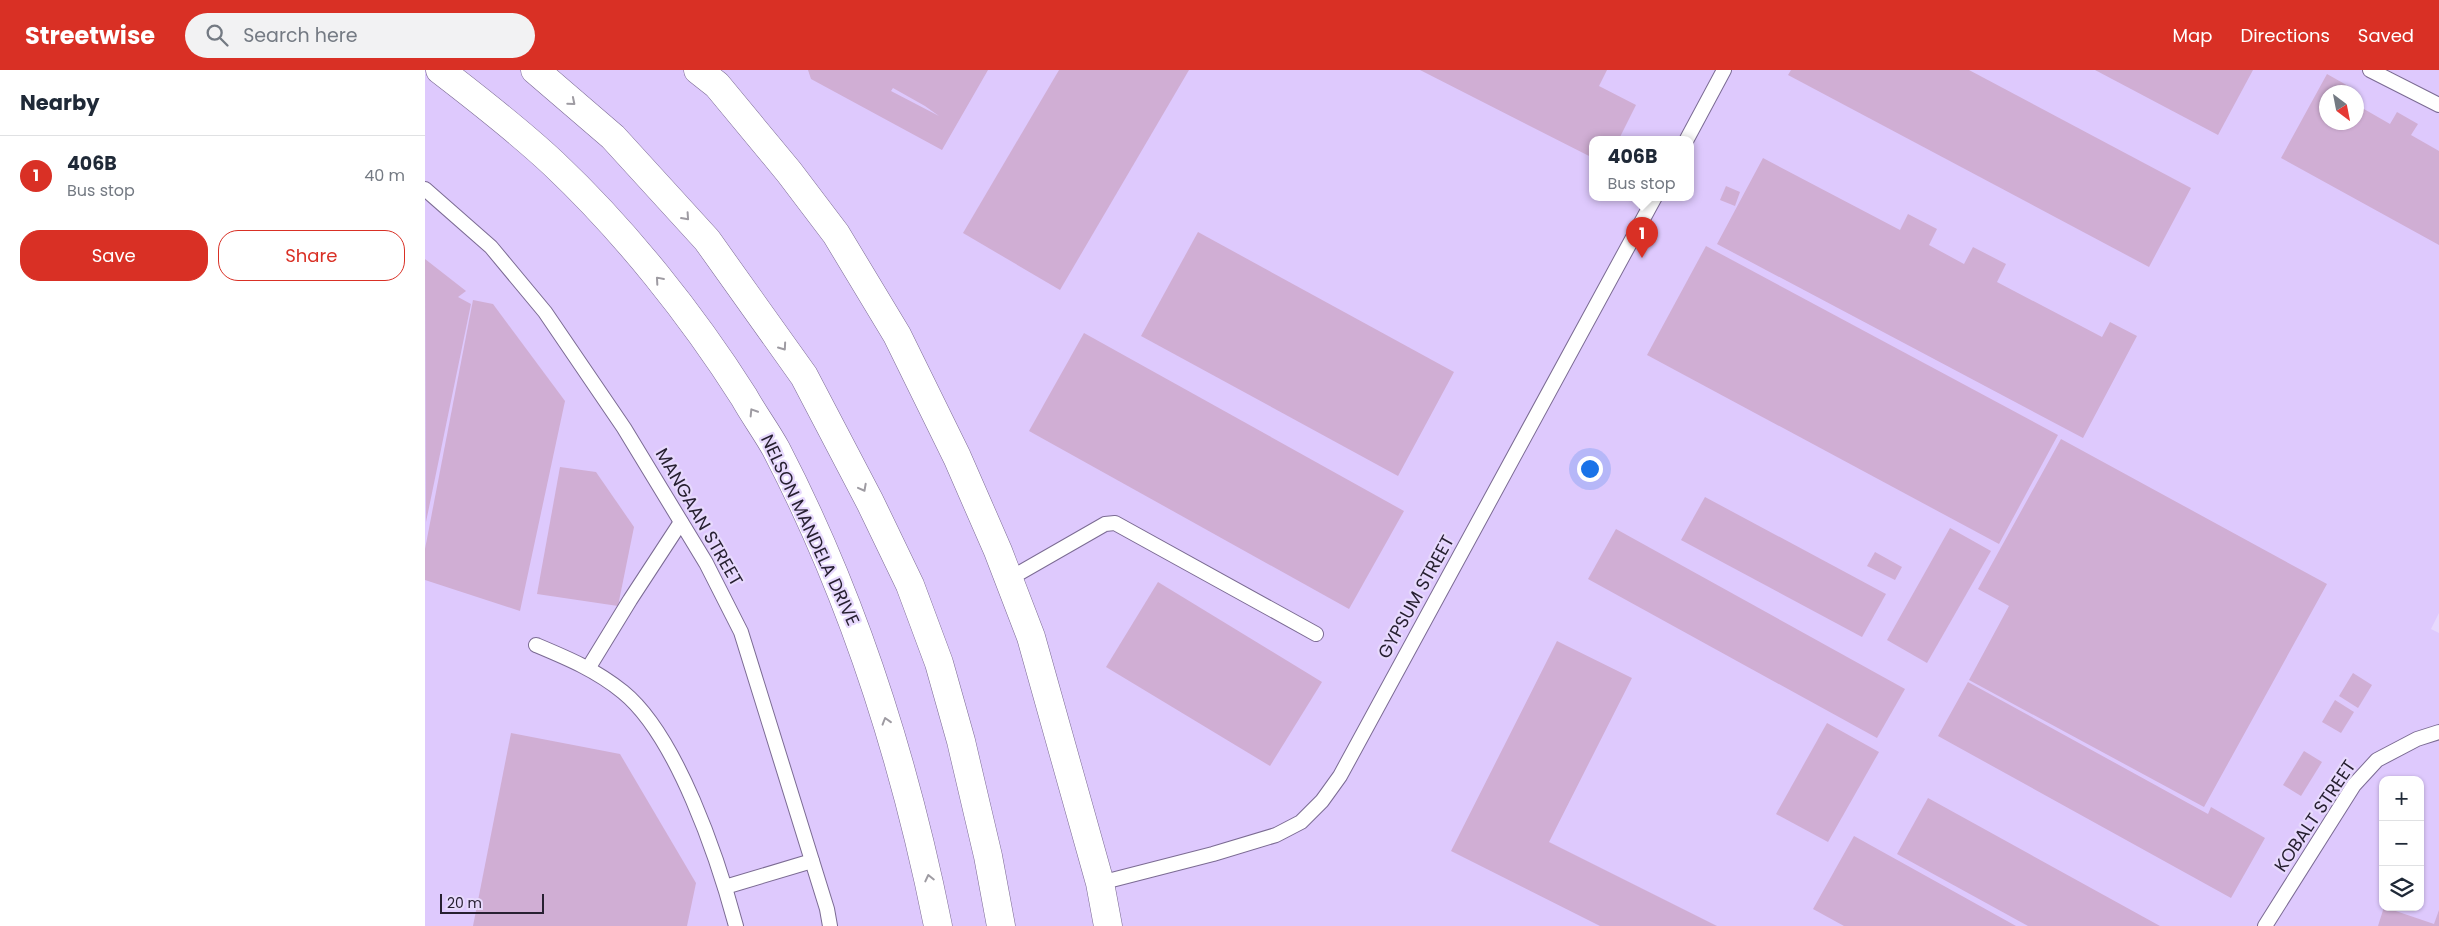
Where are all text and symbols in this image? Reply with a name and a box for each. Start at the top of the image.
search box [185,13,535,58]
text: Streetwise [25,19,155,52]
icon: search [203,21,231,49]
text: Search here [243,22,358,49]
text: Map [2173,23,2212,48]
text: Directions [2240,23,2330,48]
text: Saved [2358,23,2414,48]
north arrow [2319,85,2364,130]
text: Nearby [20,88,100,117]
one-way arrow [567,96,576,105]
popup [1589,136,1694,201]
text: 406B [1608,143,1657,170]
text: 406B [67,150,117,177]
text: 1 [33,164,39,187]
text: 40 m [364,164,405,187]
text: Bus stop [1608,172,1675,195]
text: Bus stop [67,179,135,202]
one-way arrow [680,211,689,220]
pin: 1 [1626,217,1658,258]
button: Save [20,230,208,281]
button: Share [218,230,405,281]
one-way arrow [656,276,665,285]
one-way arrow [777,341,786,351]
one-way arrow [750,409,759,418]
street label: NELSON MANDELA DRIVE [755,430,866,629]
street label: MANGAAN STREET [650,443,749,591]
your location [1577,456,1603,482]
one-way arrow [857,483,867,492]
street label: GYPSUM STREET [1371,530,1460,663]
one-way arrow [882,718,892,726]
street label: KOBALT STREET [2268,755,2361,877]
map controls [2379,776,2424,911]
button: + [2379,776,2424,821]
button: − [2379,821,2424,866]
button: layers [2379,866,2424,911]
one-way arrow [924,874,934,883]
scale bar [440,891,544,914]
text: 20 m [447,893,482,913]

